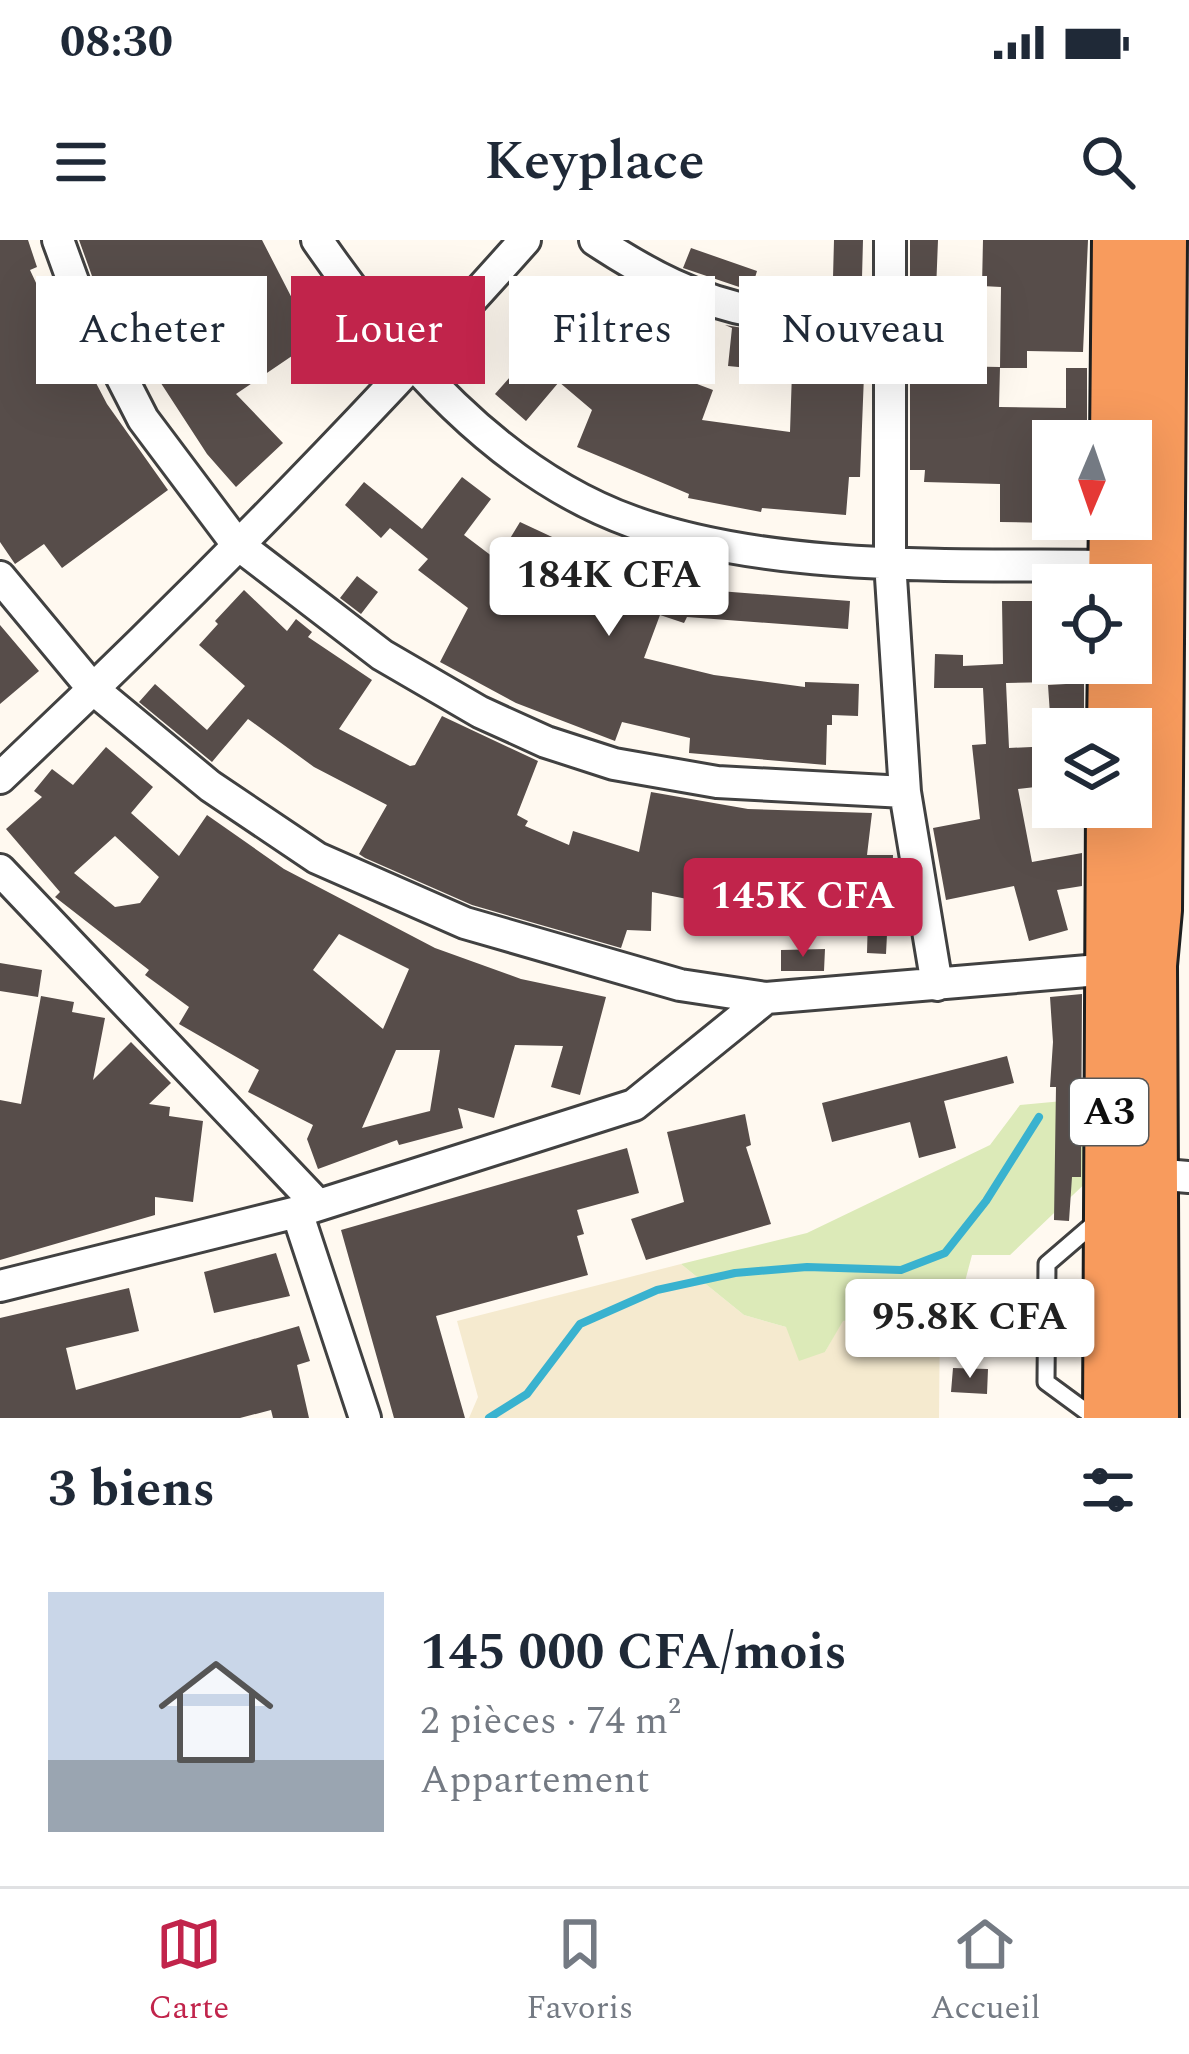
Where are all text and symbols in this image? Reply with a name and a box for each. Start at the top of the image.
text: 08:30 [60,8,173,77]
text: Keyplace [484,121,705,203]
icon: menu [48,129,114,195]
icon: search [1075,129,1141,195]
chip: Acheter [36,276,267,384]
chip: Louer [291,276,485,384]
chip: Filtres [509,276,715,384]
chip: Nouveau [739,276,987,384]
north arrow [1032,420,1152,540]
map controls [1032,420,1152,828]
pin: 184K CFA [485,537,733,639]
text: 184K CFA [517,546,701,605]
button: locate [1032,564,1152,684]
button: layers [1032,708,1152,828]
pin: 145K CFA [679,858,927,960]
text: 145K CFA [711,867,895,926]
road number: A3 [1070,1079,1148,1145]
pin: 95.8K CFA [833,1279,1107,1381]
text: 95.8K CFA [872,1288,1068,1347]
text: 3 biens [48,1451,215,1529]
icon: filters [1075,1457,1141,1523]
text: 145 000 CFA/mois [420,1614,847,1692]
icon: home [144,1640,288,1784]
text: 2 pièces · 74 m² [420,1692,681,1751]
text: Appartement [420,1751,650,1810]
tab: Carte [148,1911,229,2033]
tab: Favoris [526,1911,633,2033]
tab: Accueil [930,1911,1041,2033]

